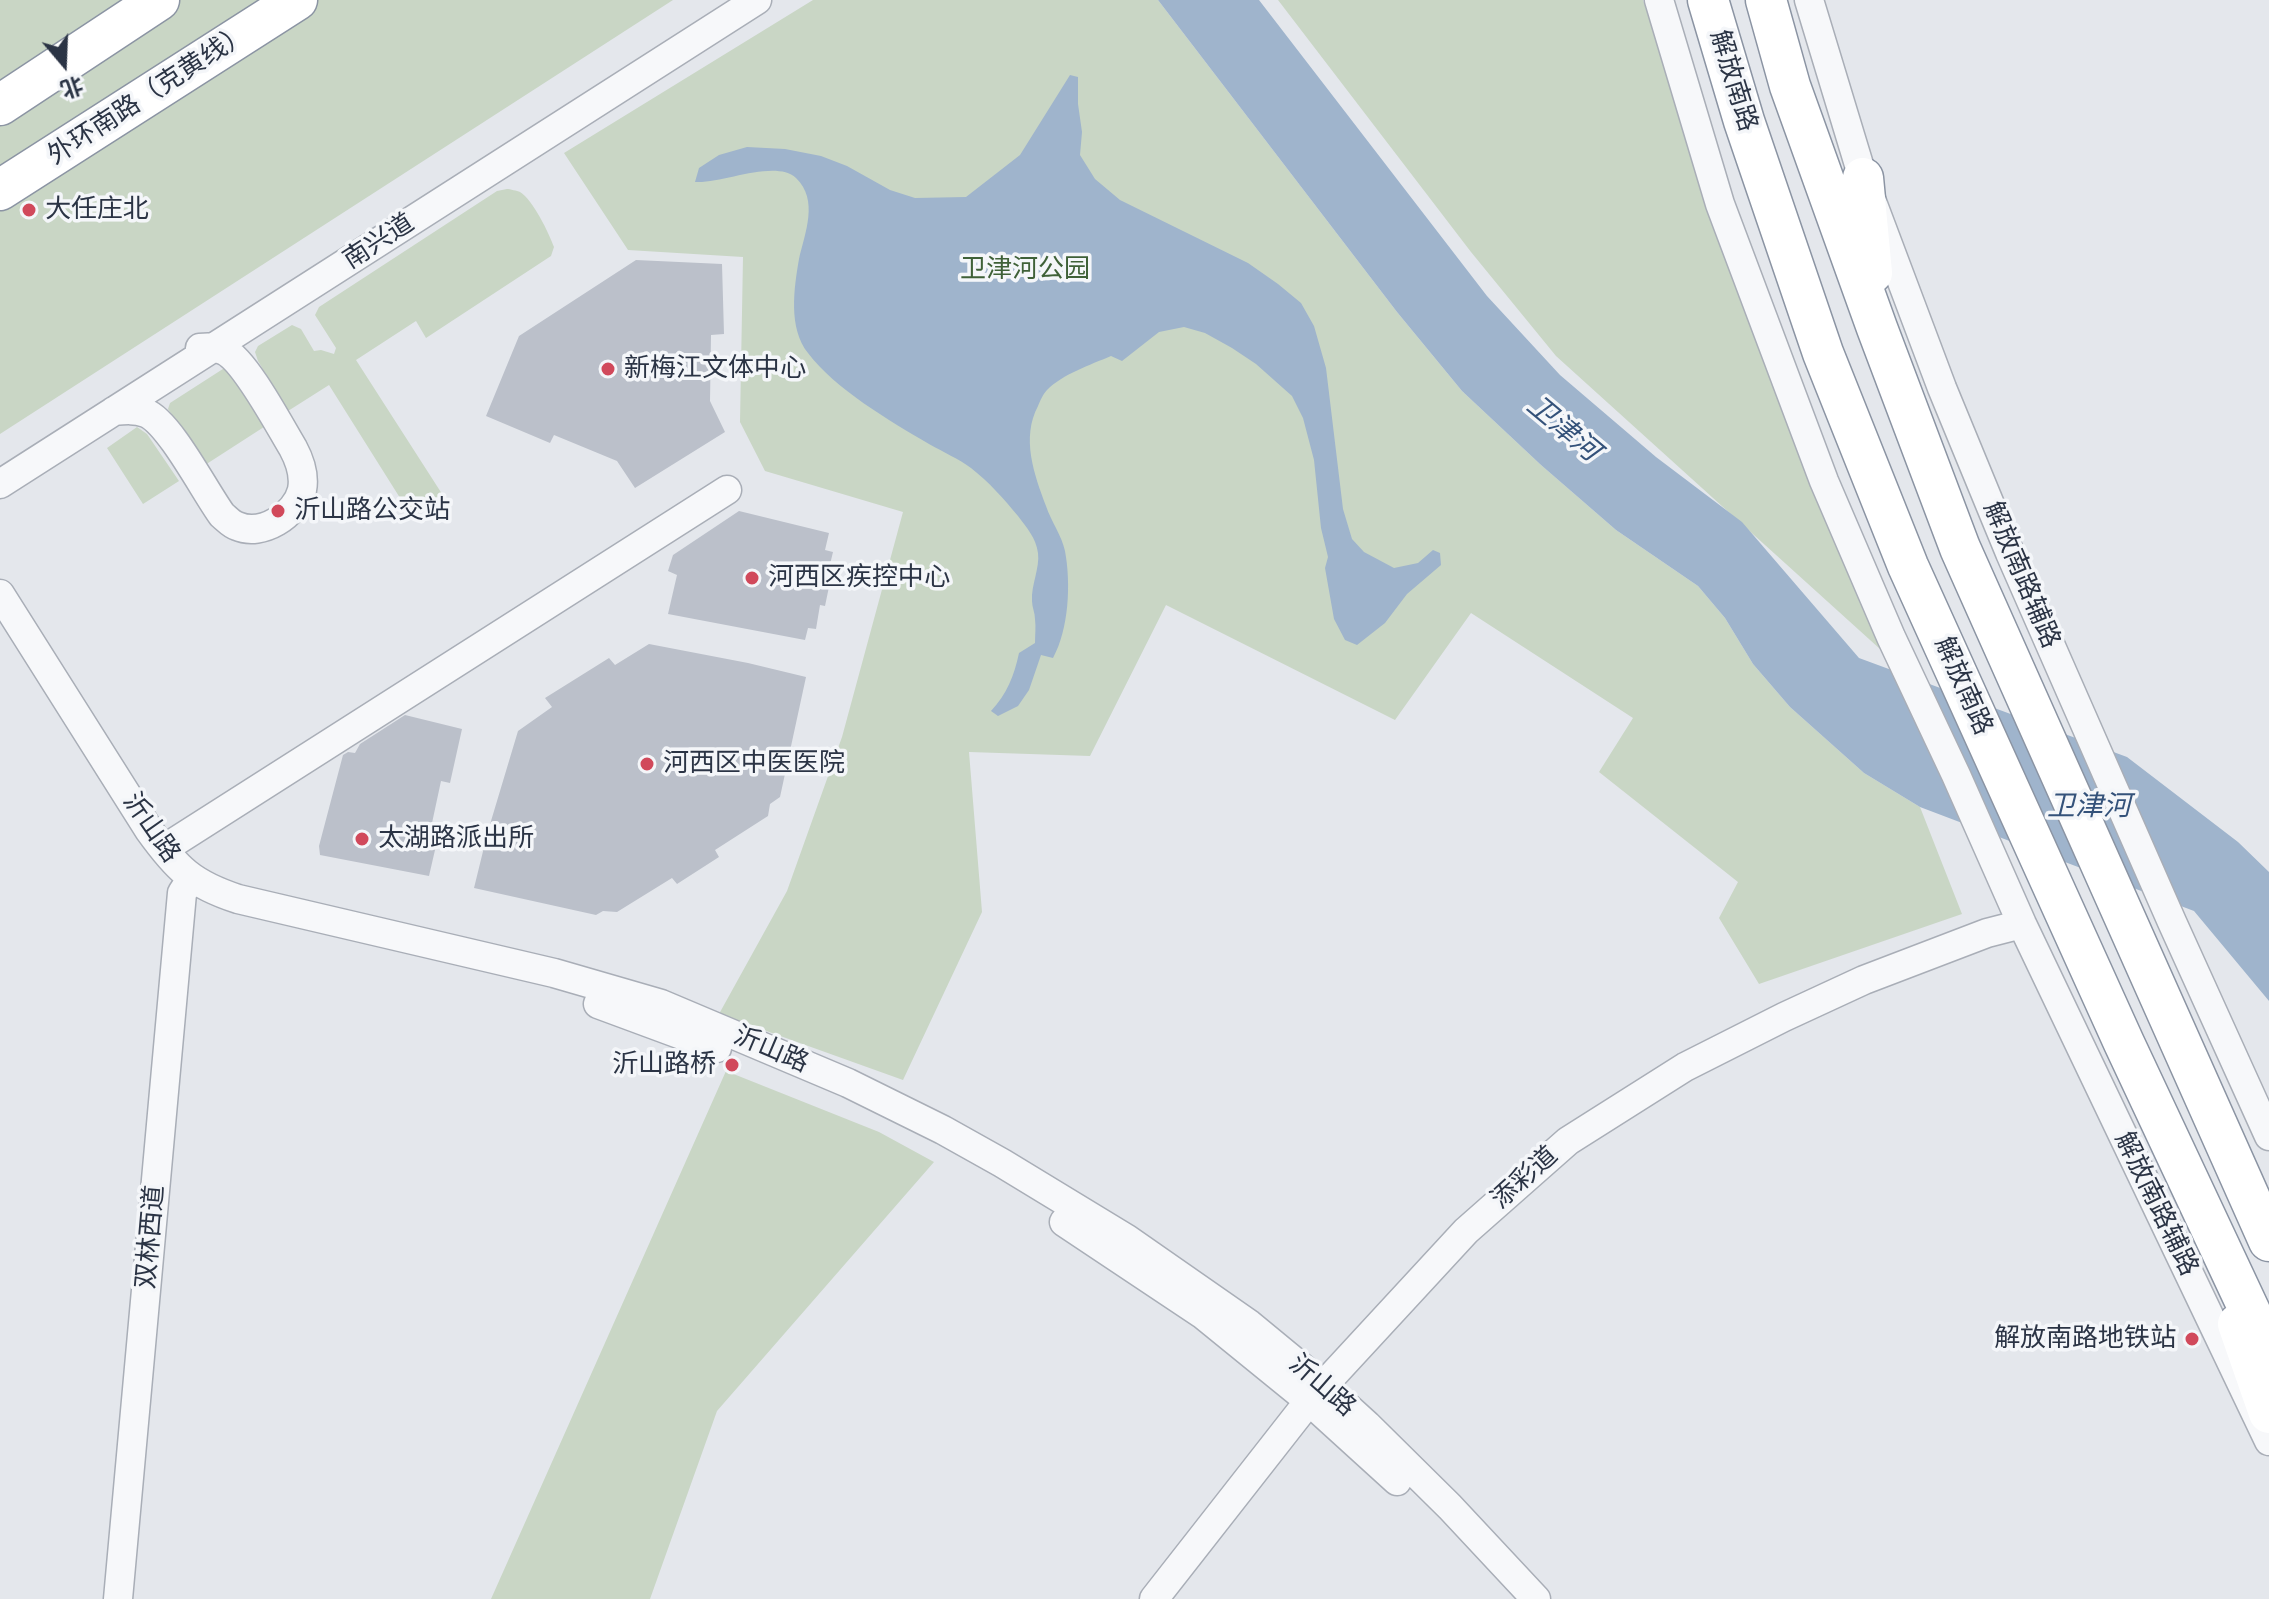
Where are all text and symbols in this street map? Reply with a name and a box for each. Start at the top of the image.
street label: 外环南路（克黄线） [42,18,256,172]
north arrow [24,24,104,104]
street label: 解放南路 [1703,27,1763,135]
text: 北 [58,72,86,103]
place label: 大任庄北 [45,194,149,226]
marker: 大任庄北 [20,201,38,219]
street label: 南兴道 [338,208,420,276]
park label: 卫津河公园 [960,254,1090,286]
place label: 新梅江文体中心 [624,353,806,385]
marker: 新梅江文体中心 [599,360,617,378]
water label: 卫津河 [1520,389,1606,469]
place label: 沂山路公交站 [294,495,450,527]
street label: 解放南路辅路 [1976,497,2066,653]
marker: 沂山路公交站 [269,502,287,520]
place label: 河西区疾控中心 [768,562,950,594]
marker: 河西区疾控中心 [743,569,761,587]
street label: 解放南路 [1928,632,1998,740]
place label: 河西区中医医院 [663,748,845,780]
marker: 河西区中医医院 [638,755,656,773]
street label: 沂山路 [116,787,186,869]
water label: 卫津河 [2047,790,2131,824]
place label: 太湖路派出所 [378,823,534,855]
marker: 太湖路派出所 [353,830,371,848]
street label: 沂山路 [729,1020,813,1080]
place label: 沂山路桥 [612,1049,716,1081]
marker: 沂山路桥 [723,1056,741,1074]
street label: 解放南路辅路 [2108,1127,2204,1281]
street label: 添彩道 [1486,1140,1564,1216]
street label: 双林西道 [131,1184,171,1290]
place label: 解放南路地铁站 [1994,1323,2176,1355]
marker: 解放南路地铁站 [2183,1330,2201,1348]
street label: 沂山路 [1282,1349,1362,1423]

